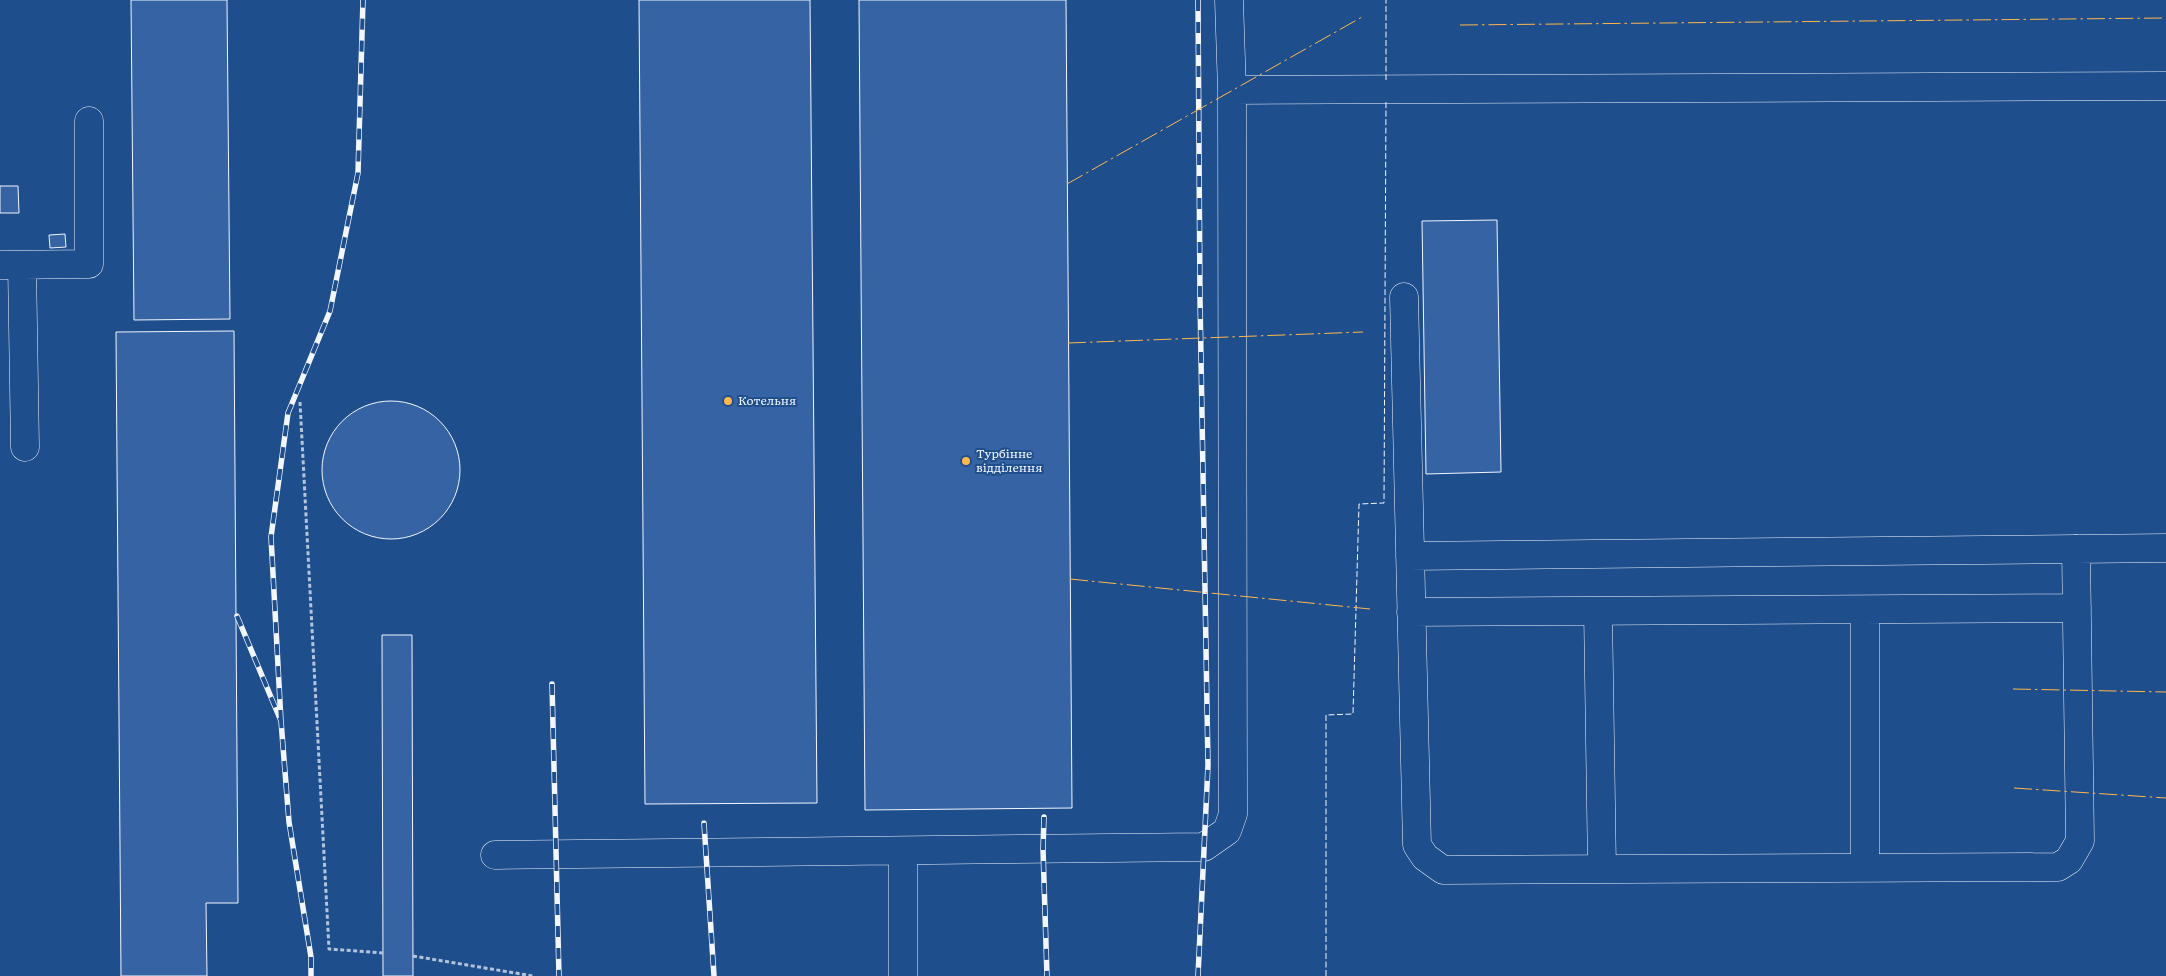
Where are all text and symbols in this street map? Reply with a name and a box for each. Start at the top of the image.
place label: Котельня [738,391,796,409]
marker: Котельня [722,395,734,407]
place label: Турбінне відділення [976,444,1042,476]
marker: Турбінне відділення [960,455,972,467]

